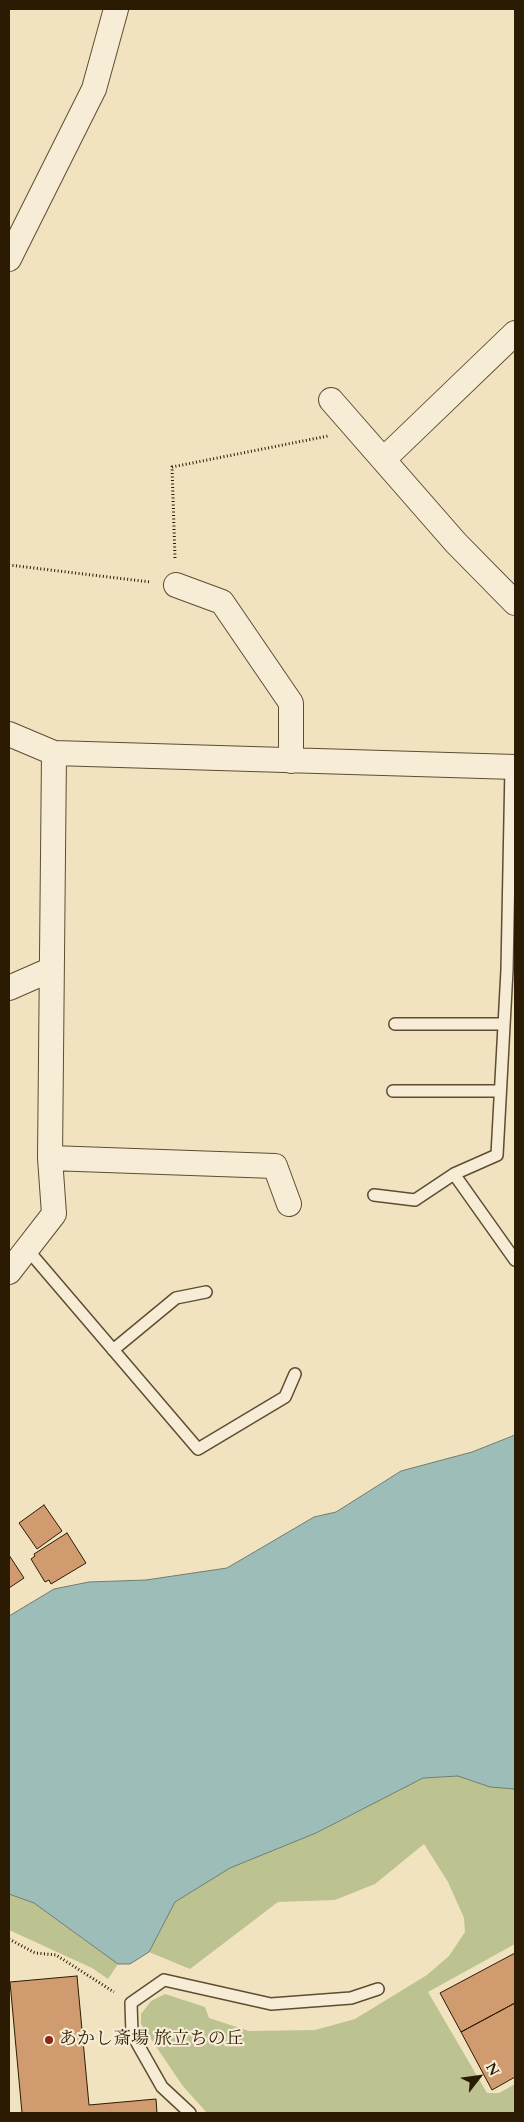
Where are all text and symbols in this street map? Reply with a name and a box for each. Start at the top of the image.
place label: あかし斎場 旅立ちの丘 [59,2029,244,2051]
marker: あかし斎場 旅立ちの丘 [43,2034,55,2046]
north arrow [454,2052,504,2102]
text: N [481,2059,504,2079]

